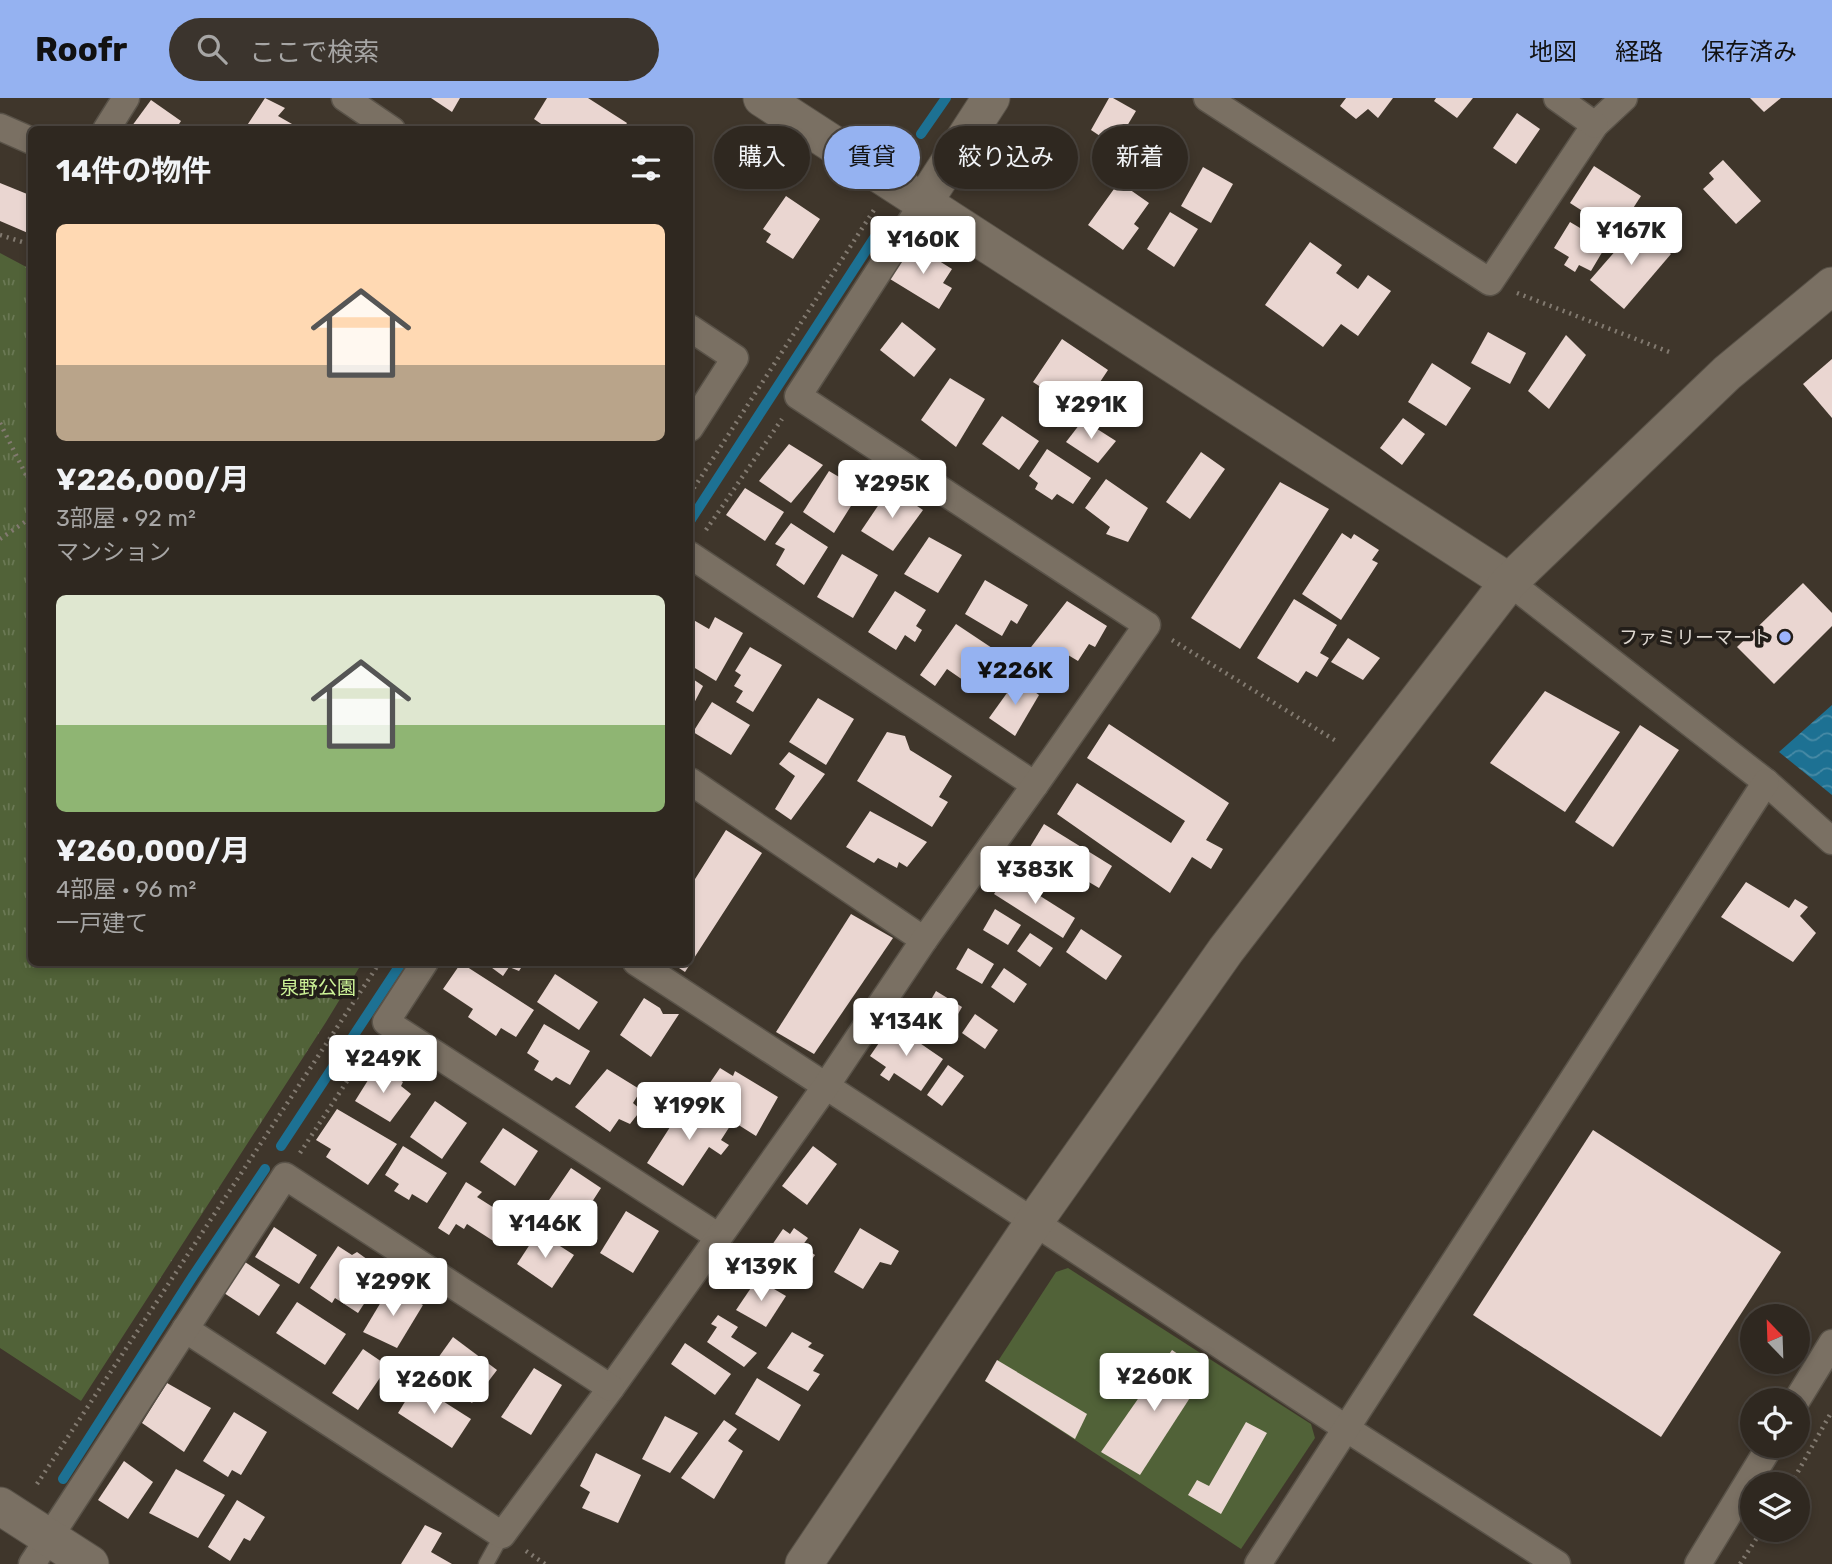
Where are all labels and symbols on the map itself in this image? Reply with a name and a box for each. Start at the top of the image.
pin: ¥167K [1582,208,1680,267]
pin: ¥160K [874,216,972,276]
pin: ¥291K [1042,382,1140,441]
pin: ¥295K [843,460,941,520]
place label: ファミリーマート [1619,626,1771,649]
marker: ファミリーマート [1777,629,1793,645]
pin: ¥226K [966,648,1064,707]
pin: ¥383K [986,846,1084,906]
park label: 泉野公園 [280,976,356,999]
pin: ¥134K [857,998,955,1058]
pin: ¥249K [334,1035,432,1095]
pin: ¥199K [640,1082,738,1142]
pin: ¥146K [496,1200,594,1260]
pin: ¥139K [712,1244,810,1303]
pin: ¥299K [344,1258,442,1318]
north arrow [1740,1304,1810,1374]
pin: ¥260K [1105,1354,1203,1413]
pin: ¥260K [385,1356,483,1416]

